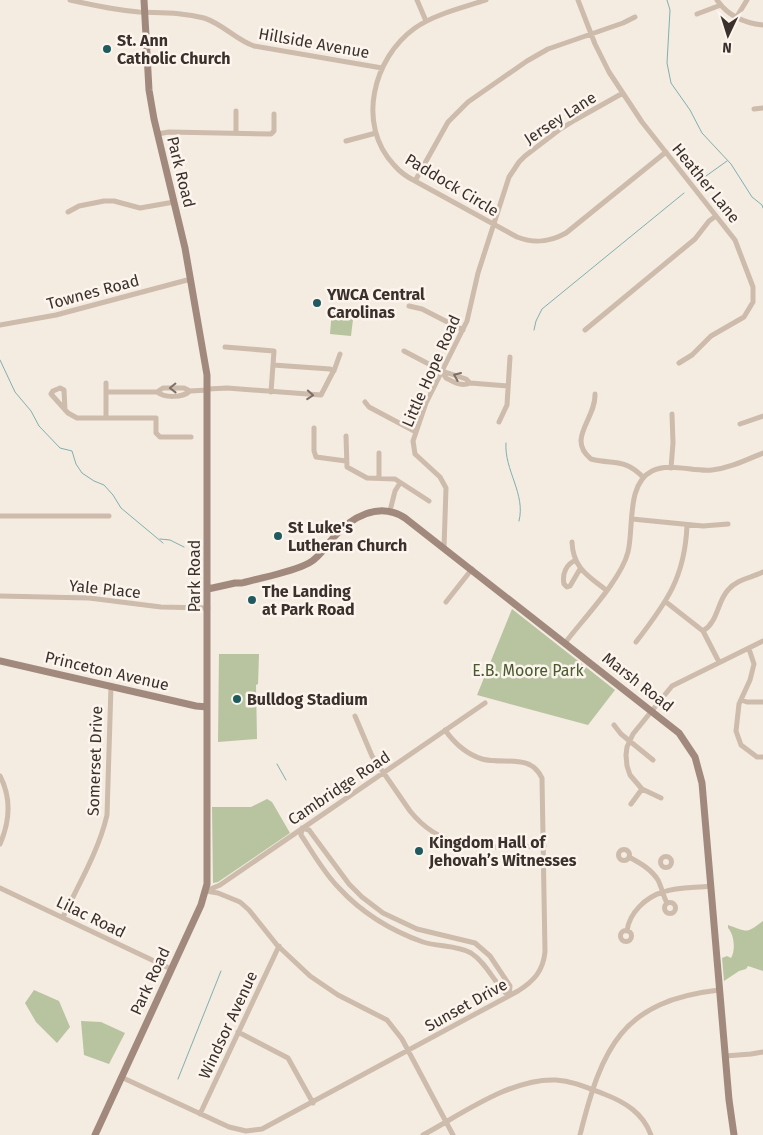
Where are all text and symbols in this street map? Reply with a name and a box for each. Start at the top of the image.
north arrow [703,10,753,60]
street label: Hillside Avenue [257,24,371,62]
place label: St. Ann Catholic Church [117,31,231,68]
text: N [722,39,732,56]
marker: St. Ann Catholic Church [101,43,113,55]
street label: Jersey Lane [520,88,600,148]
street label: Park Road [163,134,199,210]
street label: Heather Lane [668,139,744,227]
street label: Paddock Circle [402,150,502,220]
street label: Townes Road [45,271,141,313]
place label: YWCA Central Carolinas [326,285,425,322]
marker: YWCA Central Carolinas [311,297,323,309]
street label: Little Hope Road [398,312,464,430]
one-way arrow [453,371,462,382]
one-way arrow [169,383,176,393]
one-way arrow [306,389,314,400]
place label: St Luke's Lutheran Church [288,518,407,555]
marker: St Luke's Lutheran Church [272,530,284,542]
street label: Park Road [185,540,204,612]
street label: Yale Place [68,576,142,602]
place label: The Landing at Park Road [262,582,355,619]
marker: The Landing at Park Road [246,594,258,606]
street label: Princeton Avenue [43,647,171,695]
street label: Marsh Road [599,648,677,716]
park label: E.B. Moore Park [472,661,585,680]
place label: Bulldog Stadium [247,690,368,709]
marker: Bulldog Stadium [231,693,243,705]
street label: Somerset Drive [84,706,106,816]
street label: Cambridge Road [284,747,394,829]
place label: Kingdom Hall of Jehovah’s Witnesses [428,833,577,870]
marker: Kingdom Hall of Jehovah’s Witnesses [413,845,425,857]
street label: Lilac Road [53,892,129,942]
street label: Park Road [126,944,174,1018]
street label: Windsor Avenue [195,968,261,1082]
street label: Sunset Drive [422,975,510,1035]

